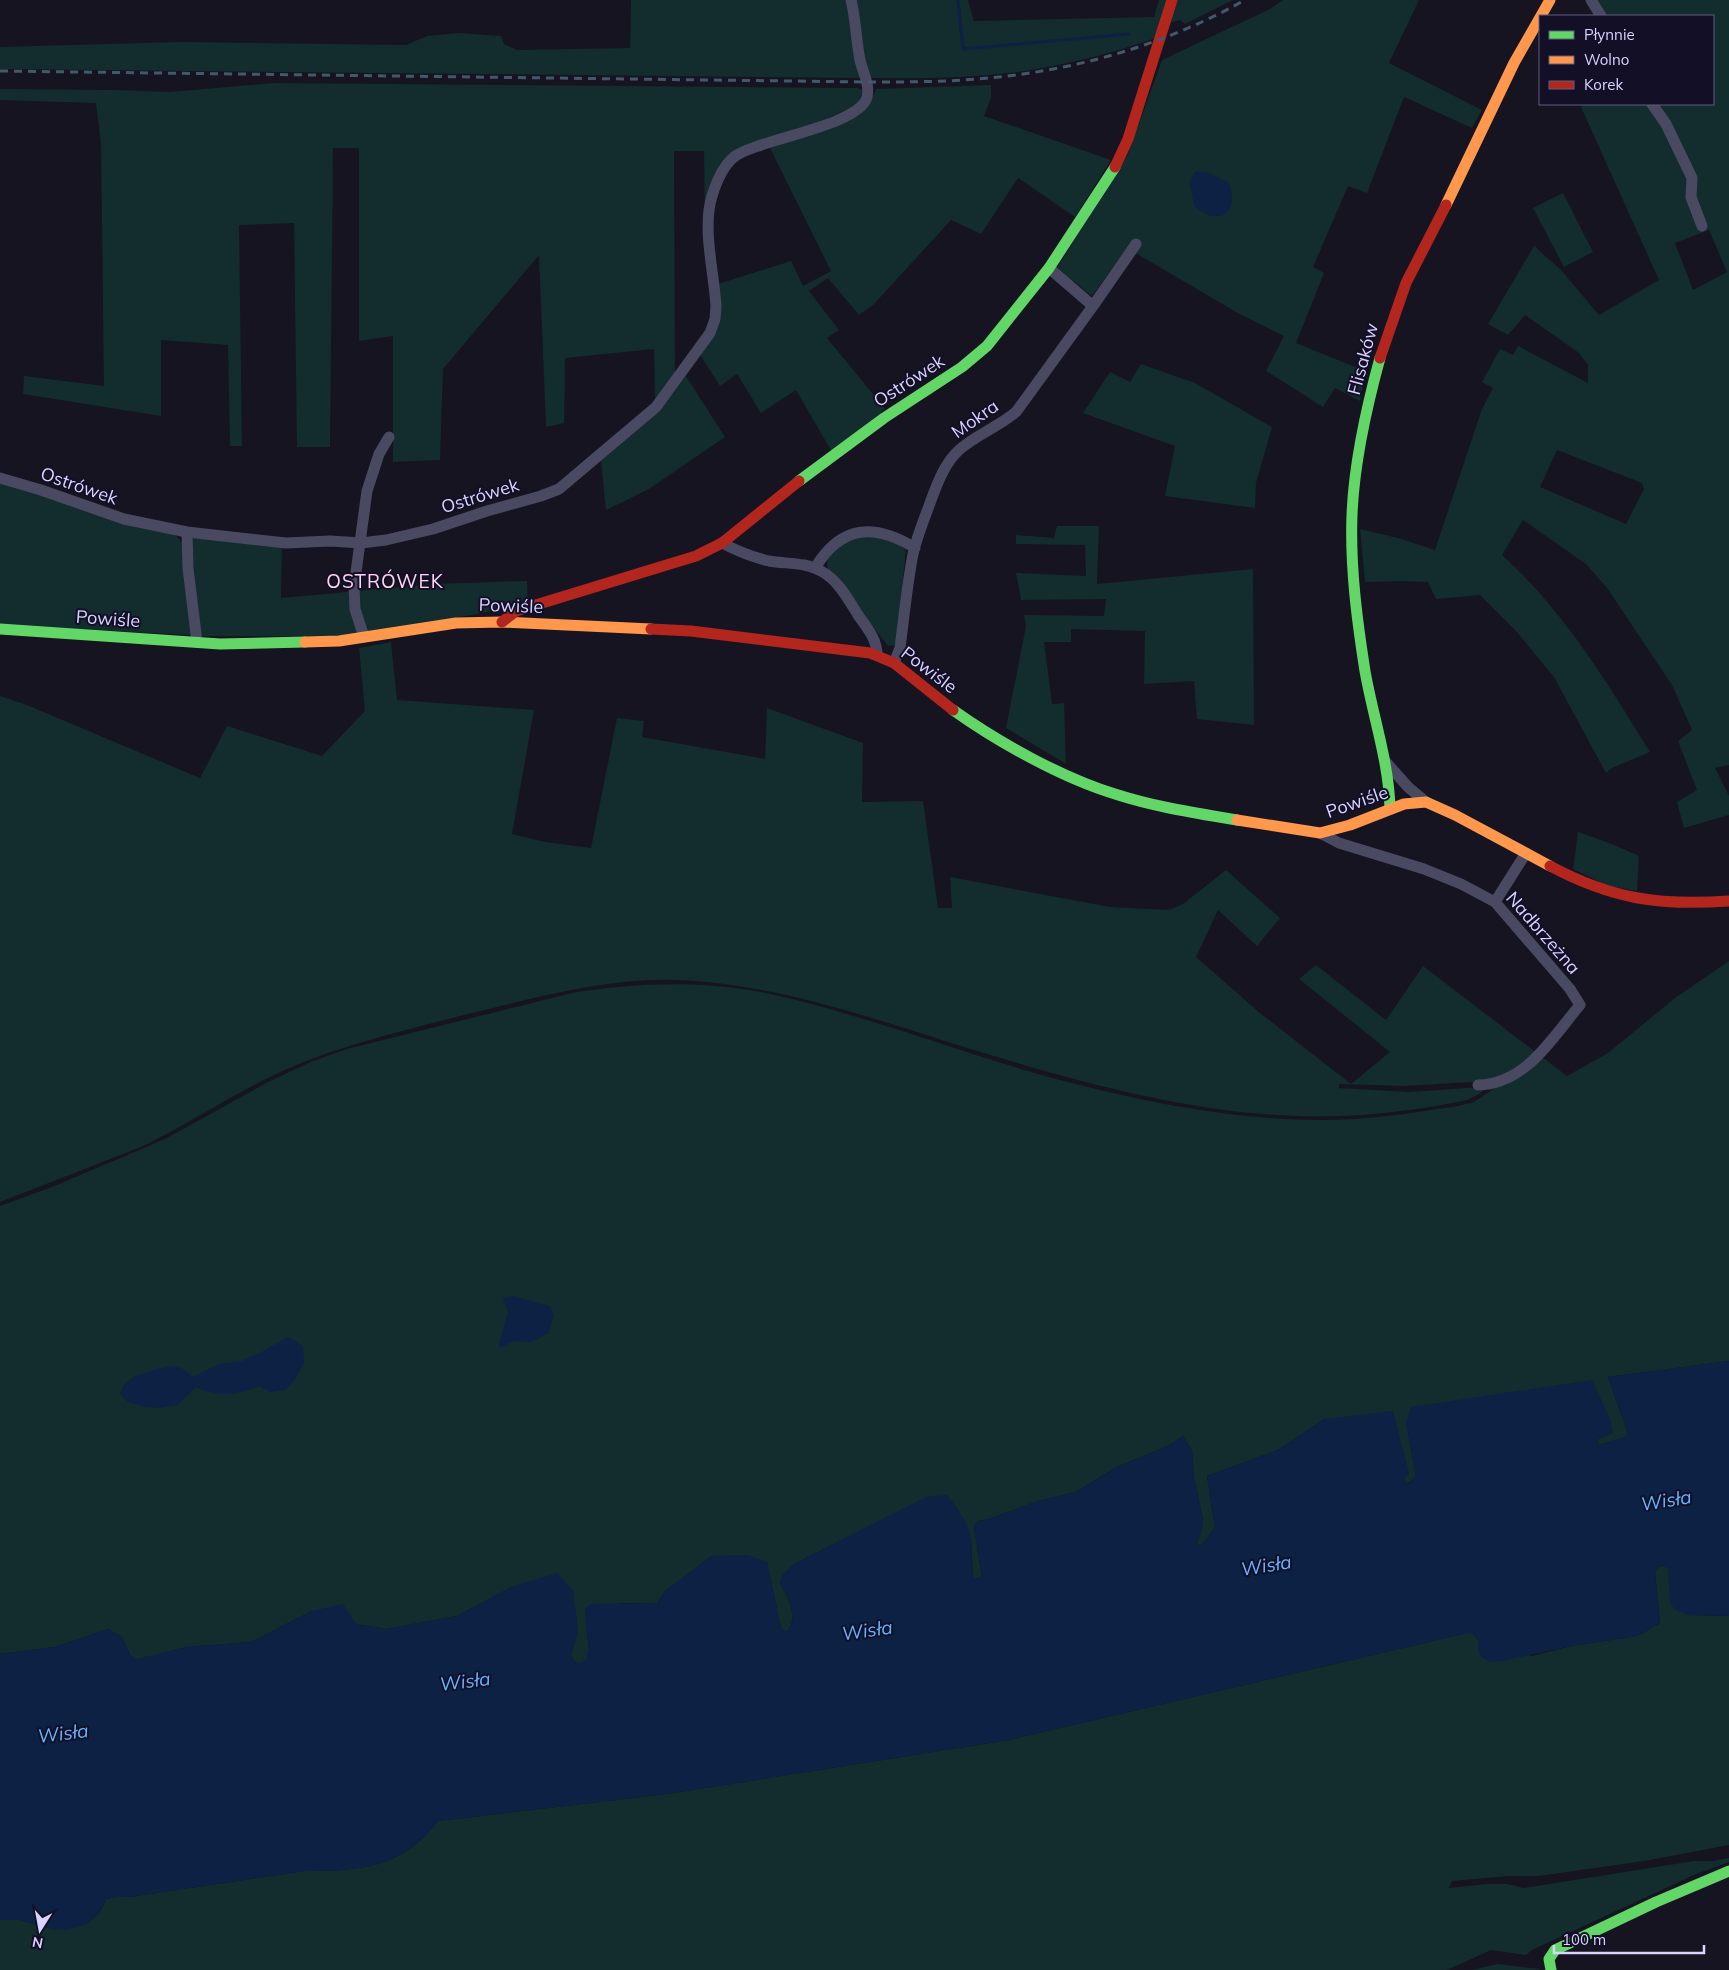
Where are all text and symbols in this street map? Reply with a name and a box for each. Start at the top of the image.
legend [1539,15,1714,105]
text: Płynnie [1584,25,1635,44]
text: Wolno [1584,50,1629,69]
text: Korek [1584,75,1623,94]
street label: Flisaków [1342,320,1383,397]
street label: Ostrówek [869,349,949,412]
street label: Mokra [947,394,1003,443]
street label: Ostrówek [38,462,121,510]
street label: Ostrówek [438,473,522,518]
district label: OSTRÓWEK [326,569,444,593]
street label: Powiśle [478,593,544,618]
street label: Powiśle [75,605,141,632]
street label: Powiśle [897,641,962,698]
street label: Powiśle [1323,780,1391,823]
street label: Nadbrzeżna [1501,887,1586,979]
water label: Wisła [1639,1484,1693,1516]
water label: Wisła [1239,1549,1293,1581]
water label: Wisła [840,1615,894,1645]
water label: Wisła [438,1666,492,1696]
water label: Wisła [36,1718,90,1748]
north arrow [15,1905,65,1955]
scale bar [1554,1922,1704,1954]
text: 100 m [1562,1930,1606,1949]
text: N [31,1933,44,1953]

